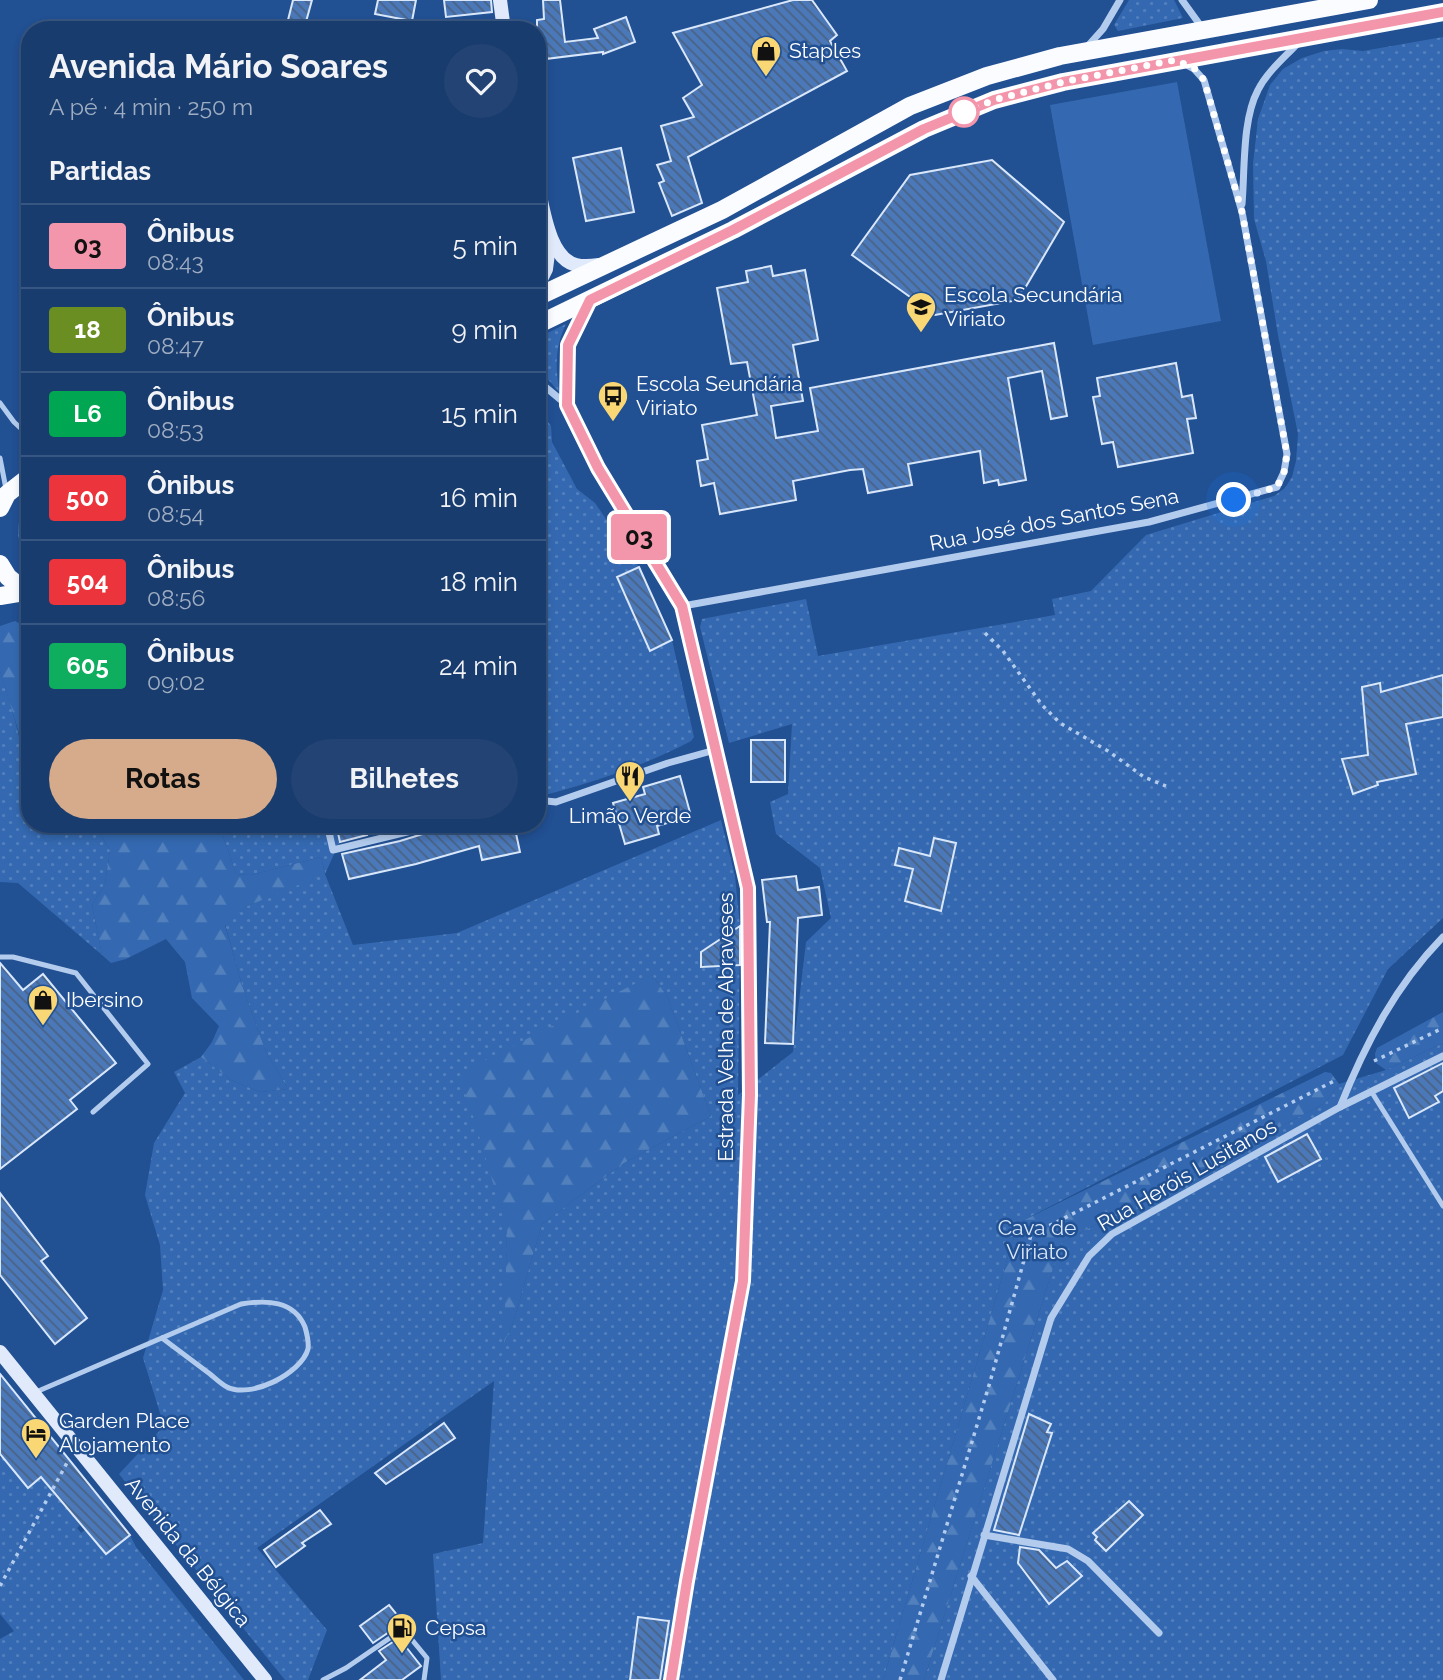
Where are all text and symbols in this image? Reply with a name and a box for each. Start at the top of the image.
shop icon: Staples [749,34,783,78]
place label: Staples [789,38,861,63]
button: heart [444,44,518,118]
text: Avenida Mário Soares [49,47,388,86]
text: A pé · 4 min · 250 m [49,93,253,120]
unlabelled marker [949,97,979,127]
text: Partidas [49,156,151,186]
text: Ônibus [147,218,234,248]
text: 03 [73,231,102,260]
text: 5 min [452,231,518,261]
text: 08:43 [147,248,204,275]
place label: Escola Secundária Viriato [944,282,1123,331]
school or university icon: Escola Secundária Viriato [904,290,938,334]
text: Ônibus [147,302,234,332]
text: 18 [74,315,101,344]
text: 9 min [451,315,518,345]
text: 08:47 [147,332,204,359]
place label: Escola Seundária Viriato [636,371,803,420]
bus stop icon: Escola Seundária Viriato [596,379,630,423]
text: Ônibus [147,386,234,416]
text: L6 [73,399,102,428]
text: 15 min [441,399,518,429]
text: 08:53 [147,416,204,443]
text: Ônibus [147,470,234,500]
your location [1216,482,1251,517]
text: 500 [66,483,109,512]
text: 16 min [440,483,518,513]
street label: Rua José dos Santos Sena [927,483,1181,556]
text: 08:54 [147,500,204,527]
line badge: 03 [608,514,670,560]
text: 03 [625,522,653,551]
text: Ônibus [147,554,234,584]
text: 504 [67,567,108,596]
text: 18 min [440,567,518,597]
text: 08:56 [147,584,205,611]
text: Ônibus [147,638,234,668]
text: 605 [66,651,109,680]
text: 24 min [439,651,518,681]
text: 09:02 [147,668,205,695]
button: Rotas [49,739,277,819]
button: Bilhetes [291,739,518,819]
restaurant icon: Limão Verde [613,759,647,803]
place label: Limão Verde [569,803,691,828]
street label: Estrada Velha de Abraveses [713,892,738,1162]
shop icon: Ibersino [26,983,60,1027]
place label: Ibersino [66,987,143,1012]
street label: Rua Heróis Lusitanos [1093,1113,1281,1236]
park label: Cava de Viriato [998,1215,1076,1264]
place label: Garden Place Alojamento [59,1408,190,1457]
hotel icon: Garden Place Alojamento [19,1416,53,1460]
street label: Avenida da Bélgica [120,1472,257,1632]
fuel station icon: Cepsa [385,1611,419,1655]
place label: Cepsa [425,1615,486,1640]

